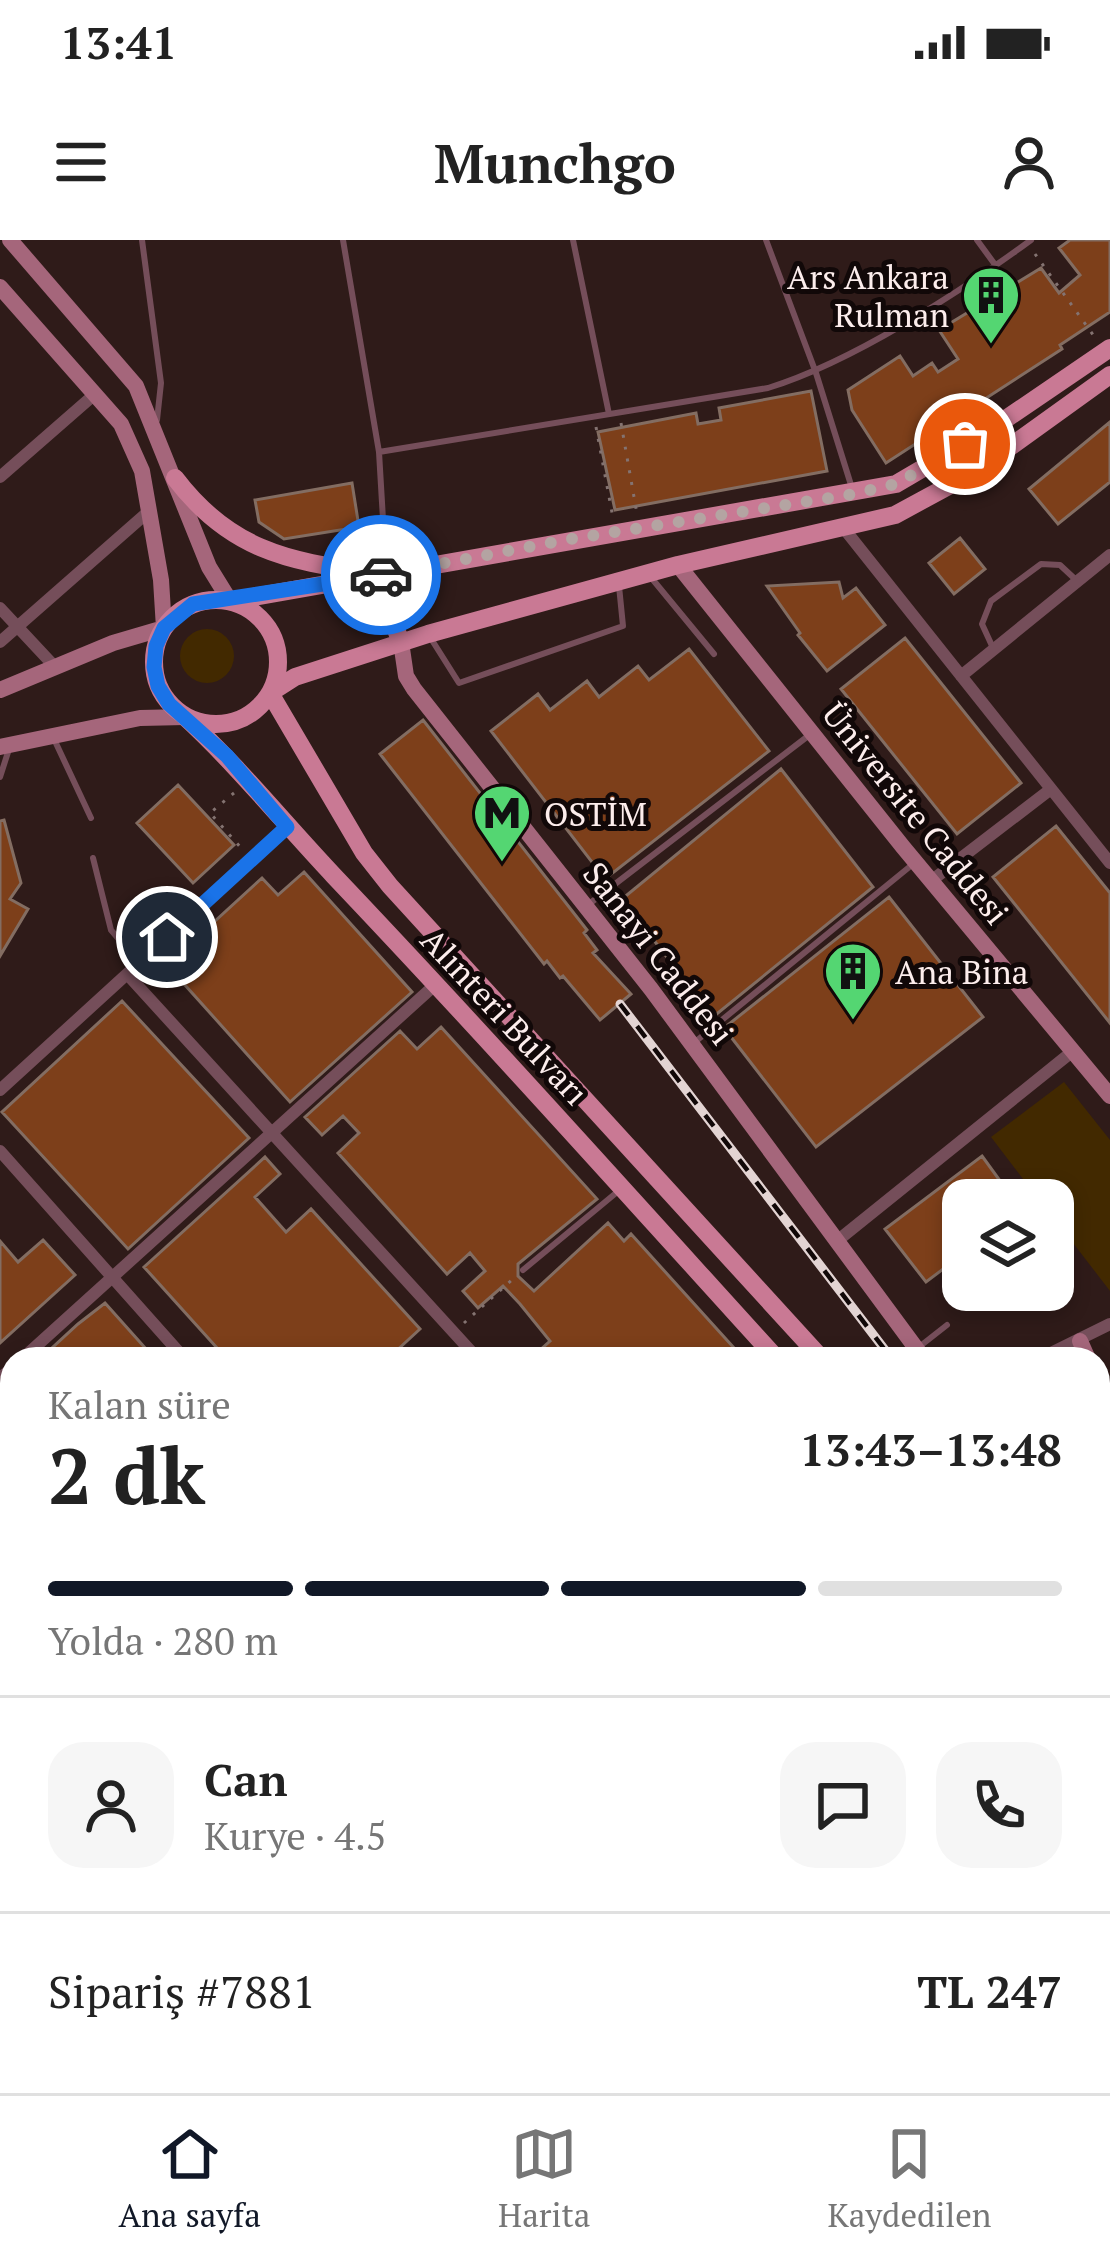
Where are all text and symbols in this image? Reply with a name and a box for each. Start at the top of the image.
text: 13:41 [60,12,177,72]
text: Munchgo [434,127,676,198]
icon: menu [48,129,114,195]
icon: person [996,129,1062,195]
place label: Ars Ankara Rulman [787,255,949,336]
building icon: Ars Ankara Rulman [960,264,1022,346]
pin [914,393,1016,495]
icon: bag [932,411,998,477]
courier [321,515,441,635]
icon: car [348,542,414,608]
street label: Üniversite Caddesi [813,693,1019,933]
metro station icon: OSTİM [471,782,533,864]
place label: OSTİM [544,792,647,835]
street label: Sanayi Caddesi [574,853,744,1053]
pin [116,886,218,988]
icon: home [134,904,200,970]
street label: Alınteri Bulvarı [412,918,598,1114]
building icon: Ana Bina [822,940,884,1022]
place label: Ana Bina [895,950,1028,993]
map controls [942,1179,1074,1311]
button: layers [942,1179,1074,1311]
text: Kalan süre [48,1378,231,1430]
text: 13:43–13:48 [800,1419,1062,1479]
text: 2 dk [48,1423,205,1526]
text: Yolda · 280 m [48,1614,278,1666]
button: person [48,1742,174,1868]
button: chat [780,1742,906,1868]
button: phone [936,1742,1062,1868]
text: Can [204,1749,287,1809]
text: Kurye · 4.5 [204,1809,387,1861]
text: Sipariş #7881 [48,1961,316,2021]
text: TL 247 [917,1961,1062,2021]
tab: Ana sayfa [119,2121,261,2236]
tab: Harita [498,2121,590,2236]
tab: Kaydedilen [827,2121,991,2236]

